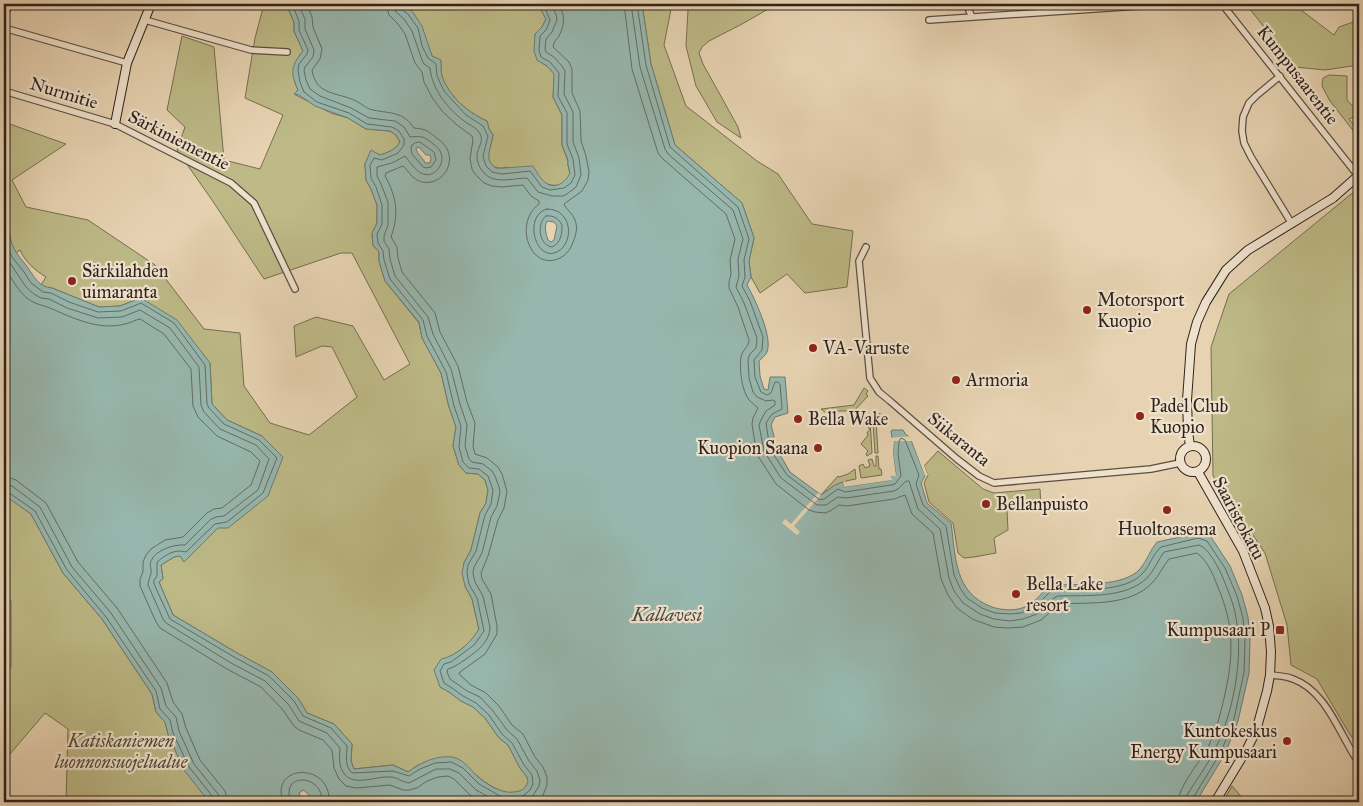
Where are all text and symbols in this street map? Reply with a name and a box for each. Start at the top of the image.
street label: Kumpusaarentie [1252,21,1344,129]
street label: Nurmitie [27,72,101,114]
street label: Särkiniementie [125,105,233,175]
place label: Särkilahden uimaranta [82,260,169,303]
marker: Särkilahden uimaranta [66,275,78,287]
place label: Motorsport Kuopio [1097,289,1185,332]
marker: Motorsport Kuopio [1081,304,1093,316]
place label: VA-Varuste [822,337,910,359]
marker: VA-Varuste [807,342,819,354]
place label: Armoria [965,369,1029,391]
marker: Armoria [950,374,962,386]
place label: Padel Club Kuopio [1150,395,1228,438]
street label: Siikaranta [923,407,995,471]
place label: Bella Wake [808,408,888,430]
marker: Padel Club Kuopio [1134,410,1146,422]
marker: Bella Wake [792,413,804,425]
place label: Kuopion Saana [697,437,808,459]
marker: Kuopion Saana [812,442,824,454]
street label: Saaristokatu [1208,473,1270,564]
place label: Bellanpuisto [996,493,1088,515]
marker: Bellanpuisto [980,498,992,510]
marker: Huoltoasema [1161,504,1173,516]
place label: Huoltoasema [1118,518,1217,540]
place label: Bella Lake resort [1026,573,1103,616]
marker: Bella Lake resort [1010,588,1022,600]
water label: Kallavesi [631,603,703,626]
place label: Kumpusaari P [1167,619,1270,641]
marker: Kumpusaari P [1274,624,1286,636]
place label: Kuntokeskus Energy Kumpusaari [1130,720,1277,764]
park label: Katiskaniemen luonnonsuojelualue [54,730,189,773]
marker: Kuntokeskus Energy Kumpusaari [1281,735,1293,747]

